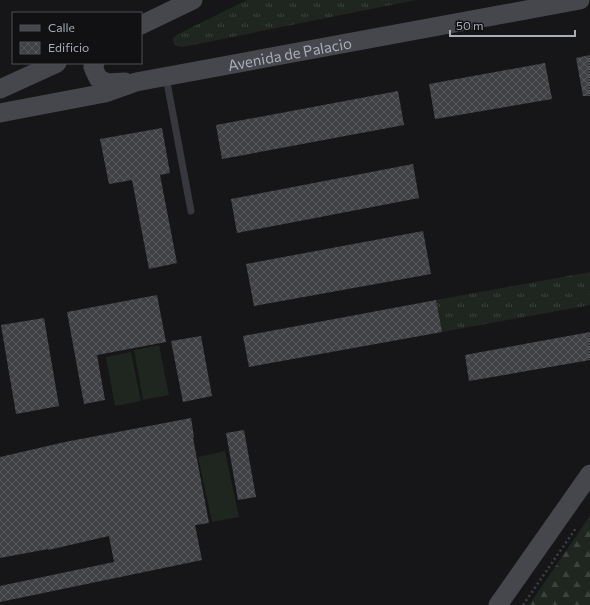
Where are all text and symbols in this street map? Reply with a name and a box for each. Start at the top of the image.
legend [12,12,142,64]
scale bar [450,12,575,38]
text: 50 m [456,18,484,32]
text: Calle [48,20,75,34]
street label: Avenida de Palacio [226,33,353,74]
text: Edificio [48,40,89,54]

